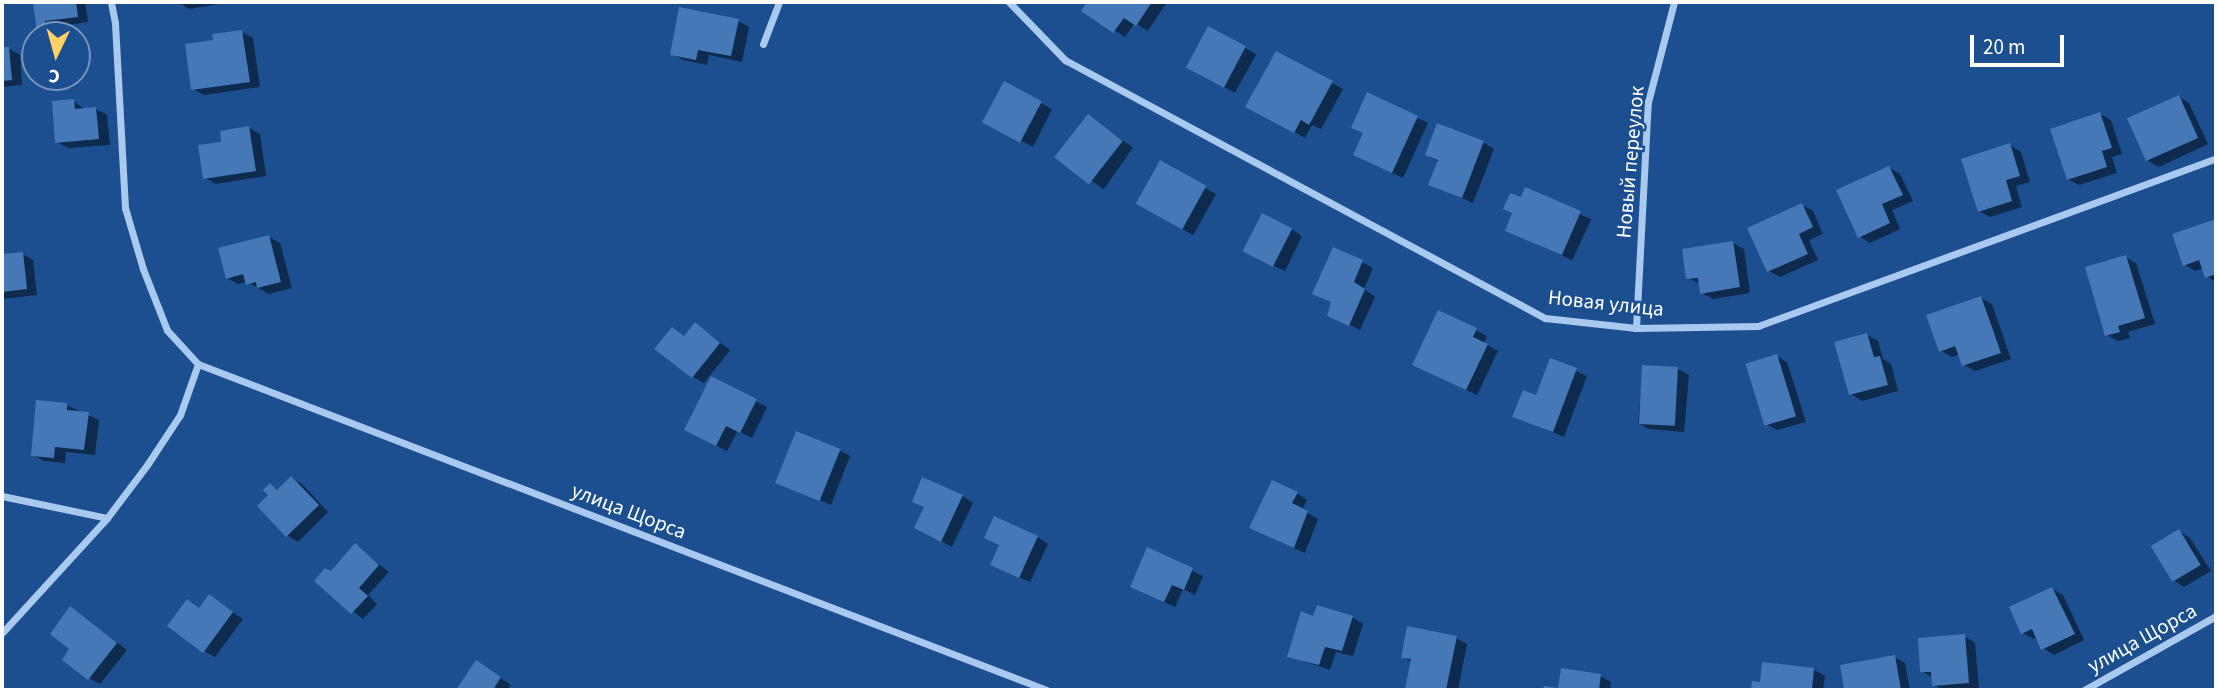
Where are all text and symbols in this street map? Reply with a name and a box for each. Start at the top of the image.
north arrow [21,21,91,91]
scale bar [1973,21,2068,65]
text: 20 m [1983,32,2025,62]
text: С [48,61,61,89]
street label: Новый переулок [1611,85,1649,239]
street label: Новая улица [1547,284,1665,322]
street label: улица Щорса [568,478,690,544]
street label: улица Щорса [2083,598,2201,678]

